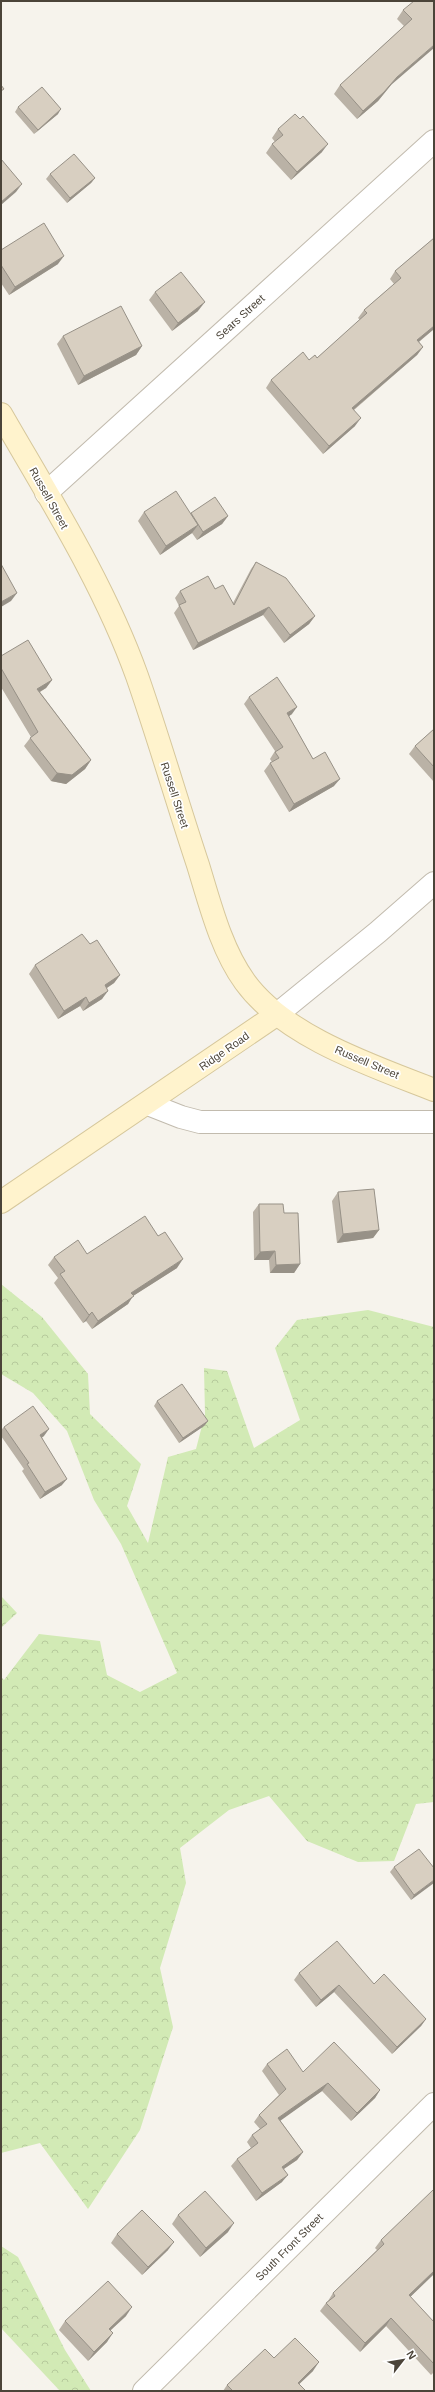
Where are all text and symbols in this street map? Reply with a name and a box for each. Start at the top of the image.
street label: Sears Street [213,292,267,342]
street label: Russell Street [27,465,71,531]
street label: Russell Street [159,761,191,829]
street label: Ridge Road [197,1029,251,1073]
street label: Russell Street [333,1043,401,1081]
street label: South Front Street [253,2211,325,2283]
north arrow [383,2340,423,2380]
text: N [404,2348,419,2361]

